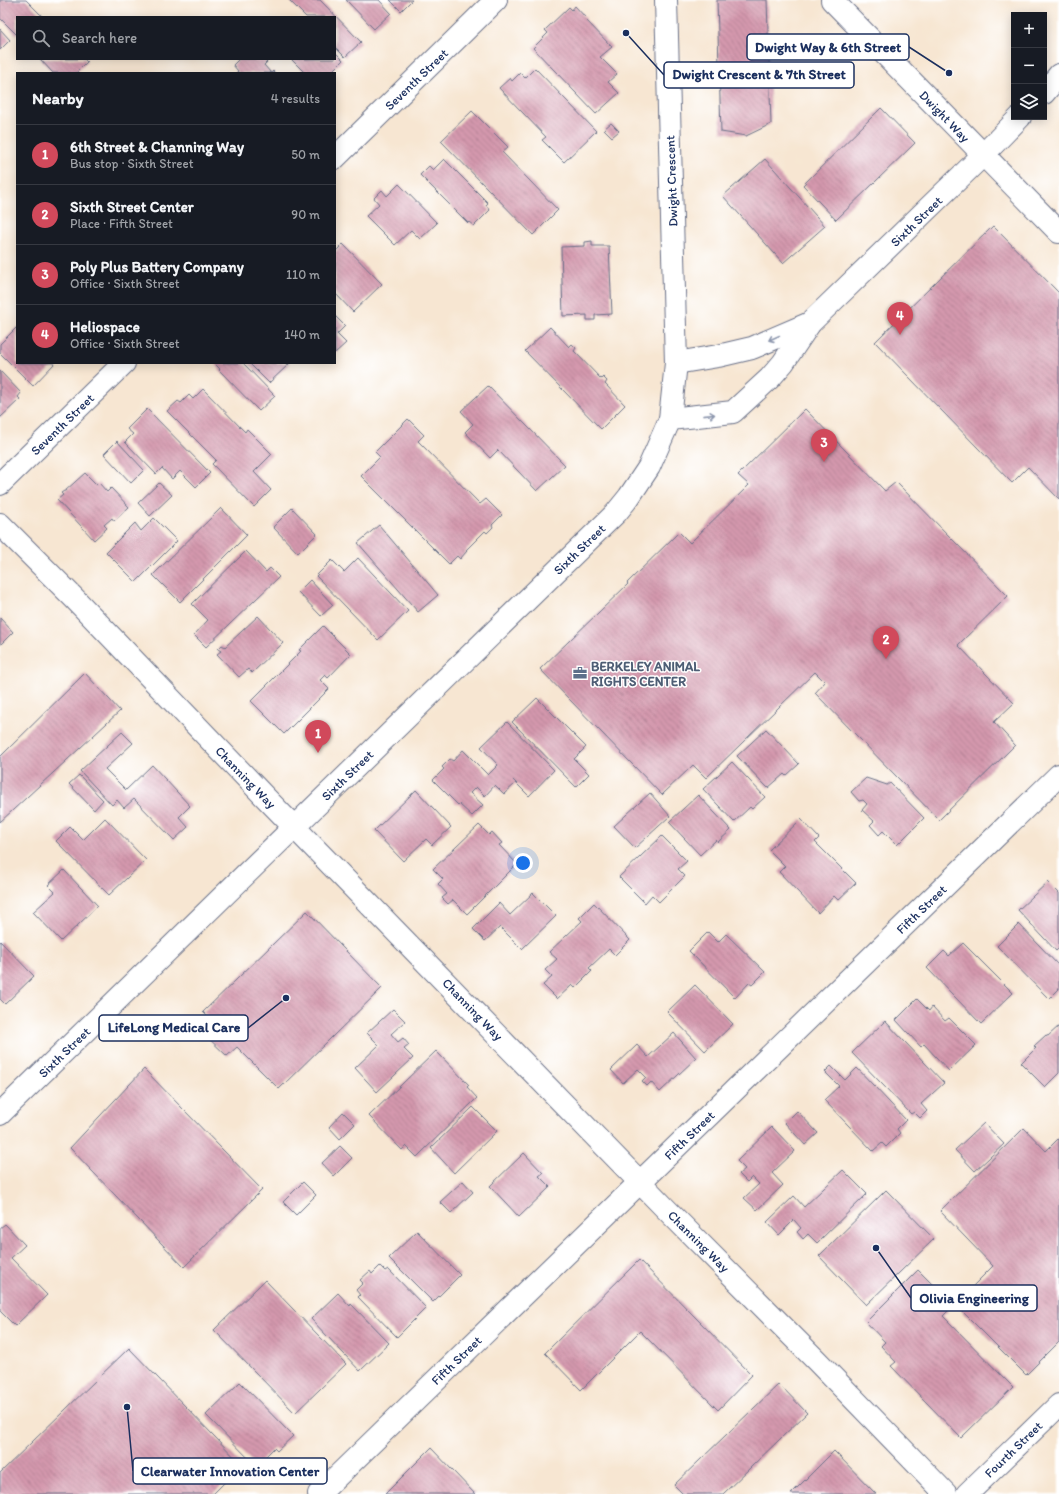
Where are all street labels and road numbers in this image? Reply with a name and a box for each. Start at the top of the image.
street label: Seventh Street [382,45,451,113]
street label: Dwight Way [916,87,973,145]
street label: Dwight Crescent [662,135,681,227]
street label: Sixth Street [887,193,945,250]
street label: Seventh Street [28,390,97,458]
street label: Sixth Street [550,521,608,578]
street label: Channing Way [212,743,279,812]
street label: Sixth Street [318,747,376,804]
street label: Fifth Street [893,882,950,937]
street label: Channing Way [439,975,506,1044]
street label: Sixth Street [35,1024,93,1081]
street label: Fifth Street [661,1108,718,1163]
street label: Channing Way [665,1208,732,1275]
street label: Fifth Street [428,1333,485,1388]
street label: Fourth Street [981,1418,1045,1481]

